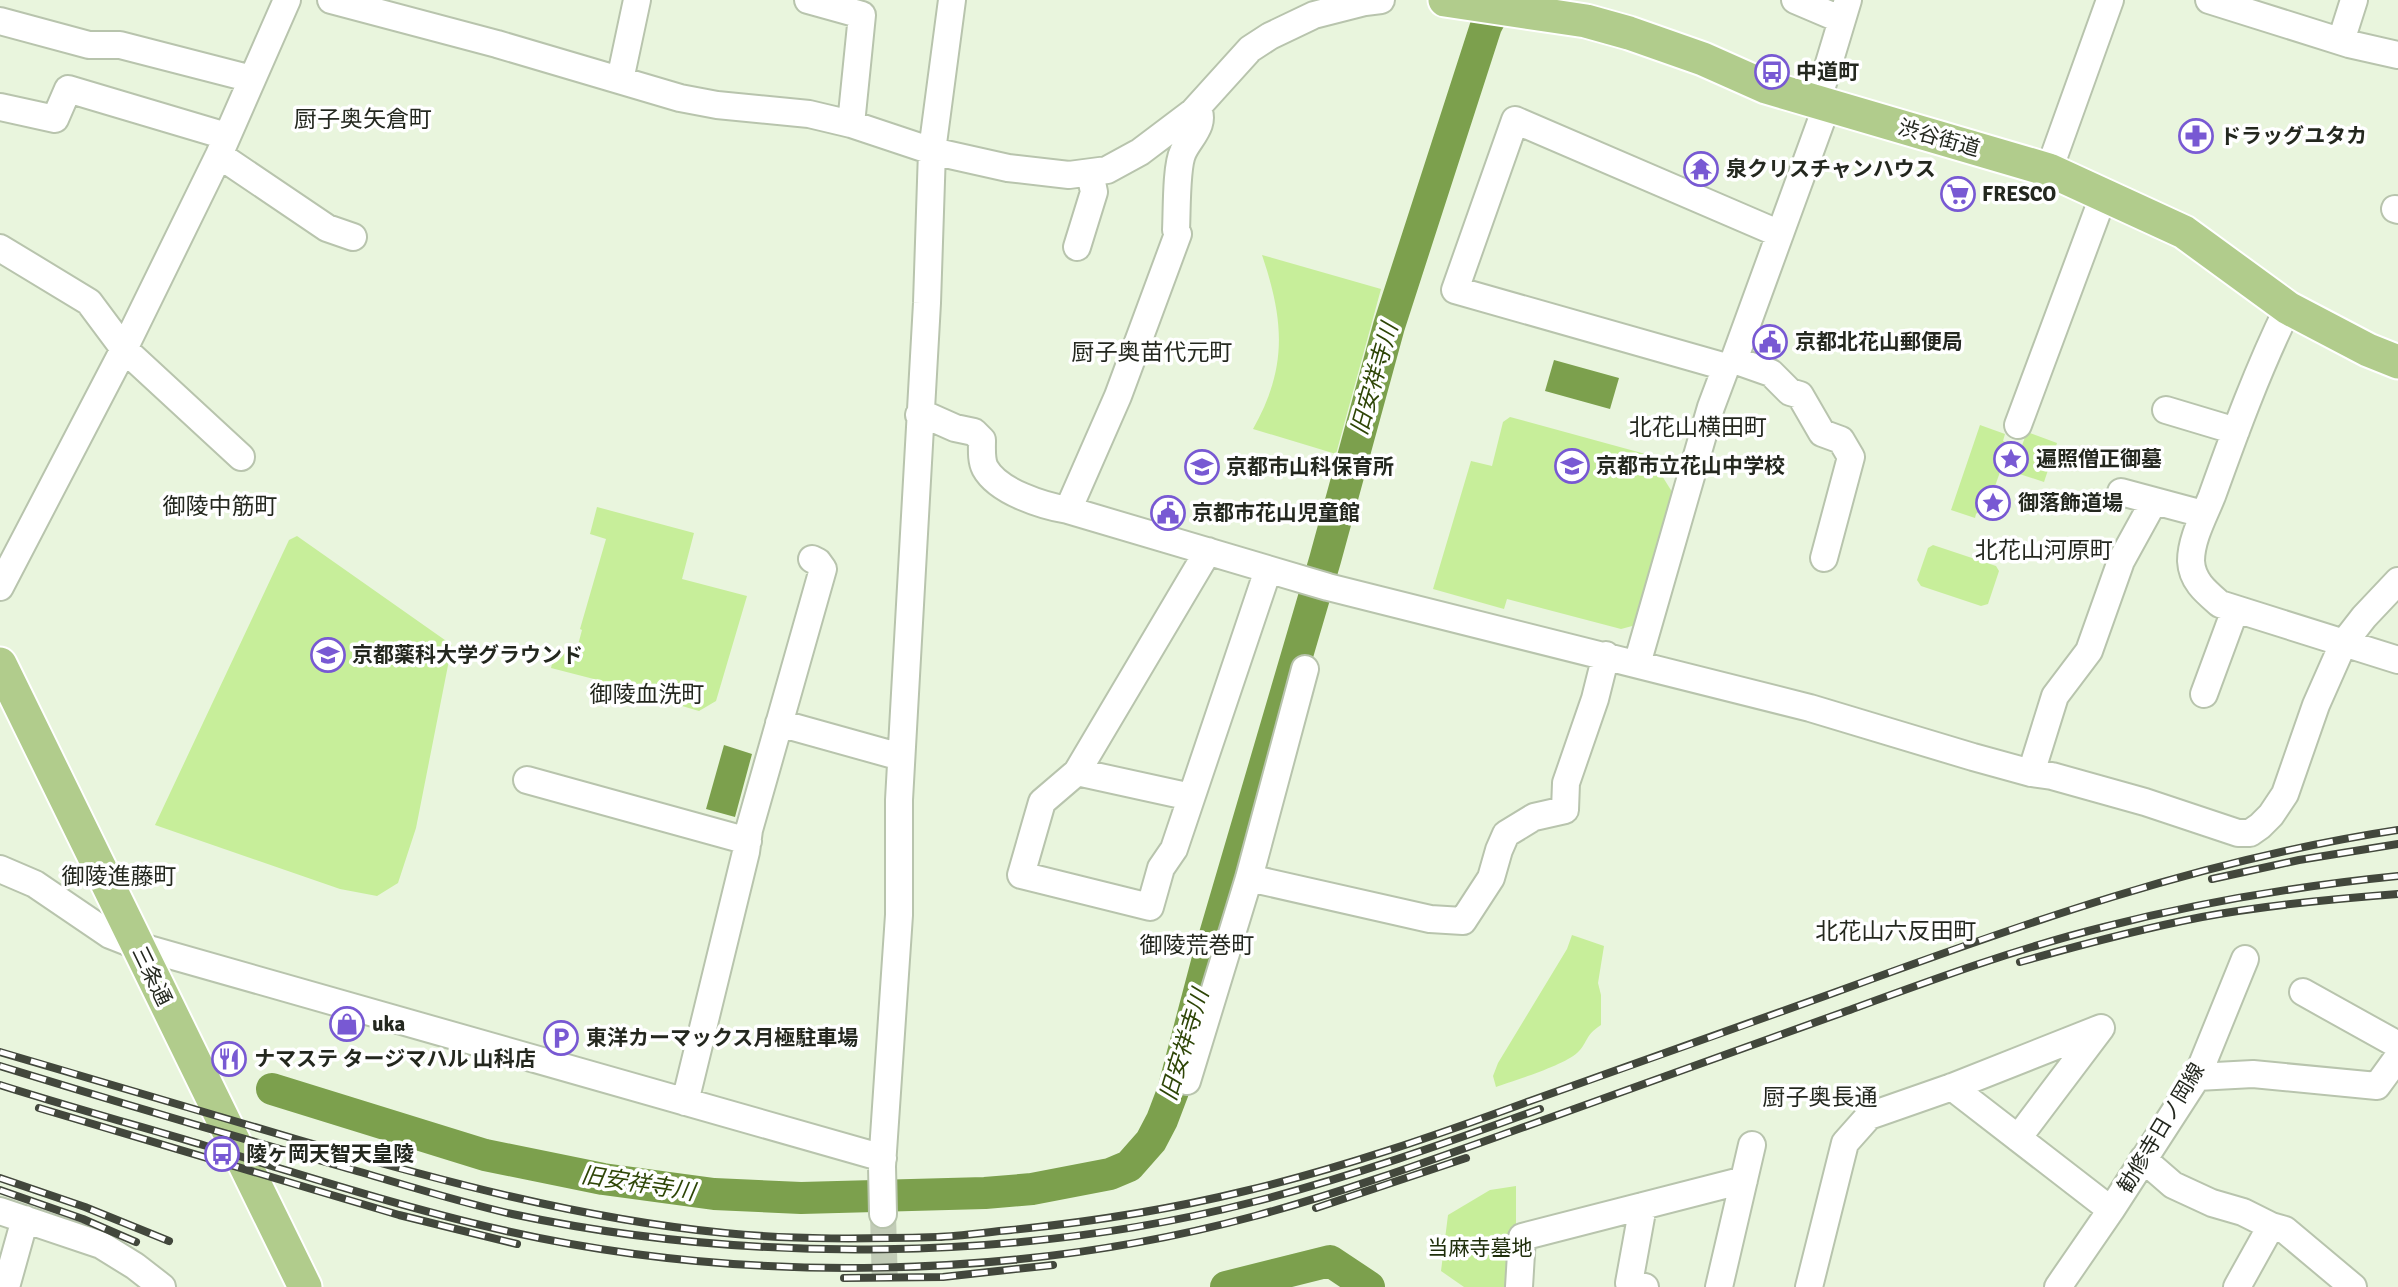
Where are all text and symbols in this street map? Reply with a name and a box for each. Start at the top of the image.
bus stop icon: 中道町 [1753,53,1791,91]
place label: 中道町 [1796,59,1859,85]
district label: 厨子奥矢倉町 [294,105,432,134]
street label: 渋谷街道 [1895,114,1983,162]
pharmacy icon: ドラッグユタカ [2177,117,2215,155]
place label: ドラッグユタカ [2220,123,2367,149]
temple icon: 泉クリスチャンハウス [1682,150,1720,188]
place label: 泉クリスチャンハウス [1726,156,1936,182]
supermarket icon: FRESCO [1939,175,1977,213]
place label: FRESCO [1982,181,2056,207]
water label: 旧安祥寺川 [1345,317,1405,438]
public building icon: 京都北花山郵便局 [1751,323,1789,361]
place label: 京都北花山郵便局 [1795,329,1963,355]
district label: 厨子奥苗代元町 [1072,338,1233,367]
district label: 北花山横田町 [1629,413,1767,442]
place icon: 遍照僧正御墓 [1992,440,2030,478]
place label: 遍照僧正御墓 [2036,446,2162,472]
school or university icon: 京都市立花山中学校 [1553,447,1591,485]
school or university icon: 京都市山科保育所 [1183,448,1221,486]
place label: 京都市立花山中学校 [1596,453,1785,479]
place label: 京都市山科保育所 [1226,454,1394,480]
place icon: 御落飾道場 [1974,484,2012,522]
place label: 御落飾道場 [2018,490,2123,516]
district label: 御陵中筋町 [163,492,278,521]
public building icon: 京都市花山児童館 [1149,494,1187,532]
place label: 京都市花山児童館 [1192,500,1360,526]
district label: 北花山河原町 [1975,536,2113,565]
school or university icon: 京都薬科大学グラウンド [309,636,347,674]
place label: 京都薬科大学グラウンド [352,642,583,668]
district label: 御陵血洗町 [590,680,705,709]
district label: 御陵進藤町 [62,862,177,891]
district label: 北花山六反田町 [1816,917,1977,946]
district label: 御陵荒巻町 [1140,931,1255,960]
street label: 三条通 [127,942,177,1010]
water label: 旧安祥寺川 [1154,983,1216,1104]
shop icon: uka [328,1005,366,1043]
place label: uka [372,1011,406,1037]
parking icon: 東洋カーマックス月極駐車場 [542,1019,580,1057]
place label: 東洋カーマックス月極駐車場 [586,1025,858,1051]
restaurant icon: ナマステ タージマハル 山科店 [210,1040,248,1078]
place label: ナマステ タージマハル 山科店 [254,1046,536,1072]
street label: 勧修寺日ノ岡線 [2112,1058,2210,1198]
district label: 厨子奥長通 [1763,1083,1878,1112]
bus stop icon: 陵ヶ岡天智天皇陵 [203,1135,241,1173]
place label: 陵ヶ岡天智天皇陵 [246,1141,414,1167]
water label: 旧安祥寺川 [579,1160,700,1207]
park label: 当麻寺墓地 [1428,1235,1533,1261]

